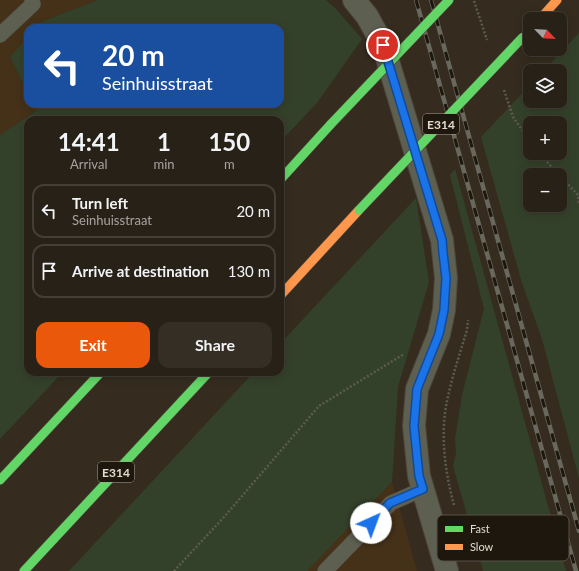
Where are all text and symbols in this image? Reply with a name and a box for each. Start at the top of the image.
north arrow [523,12,567,56]
map controls [523,12,567,212]
pin [366,28,400,62]
icon: arrive [372,34,394,56]
text: 20 m [102,38,165,72]
icon: left [36,40,88,92]
button: layers [523,64,567,108]
text: Seinhuisstraat [102,72,213,94]
road number: E314 [423,114,459,134]
button: + [523,116,567,160]
text: 14:41 [58,127,120,156]
text: 1 [157,127,171,156]
text: 150 [208,127,250,156]
text: Arrival [70,156,107,172]
text: min [154,156,175,172]
text: m [224,156,235,172]
button: − [523,168,567,212]
text: Turn left [72,194,128,212]
icon: left [38,200,60,222]
text: 20 m [236,202,270,220]
text: Seinhuisstraat [72,212,152,228]
icon: arrive [38,260,60,282]
text: Arrive at destination [72,262,209,280]
text: 130 m [228,262,270,280]
button: Exit [36,322,150,368]
button: Share [158,322,272,368]
road number: E314 [98,462,134,482]
position arrow [350,502,392,544]
legend [437,515,569,561]
text: Fast [470,522,490,535]
text: Slow [470,540,494,553]

